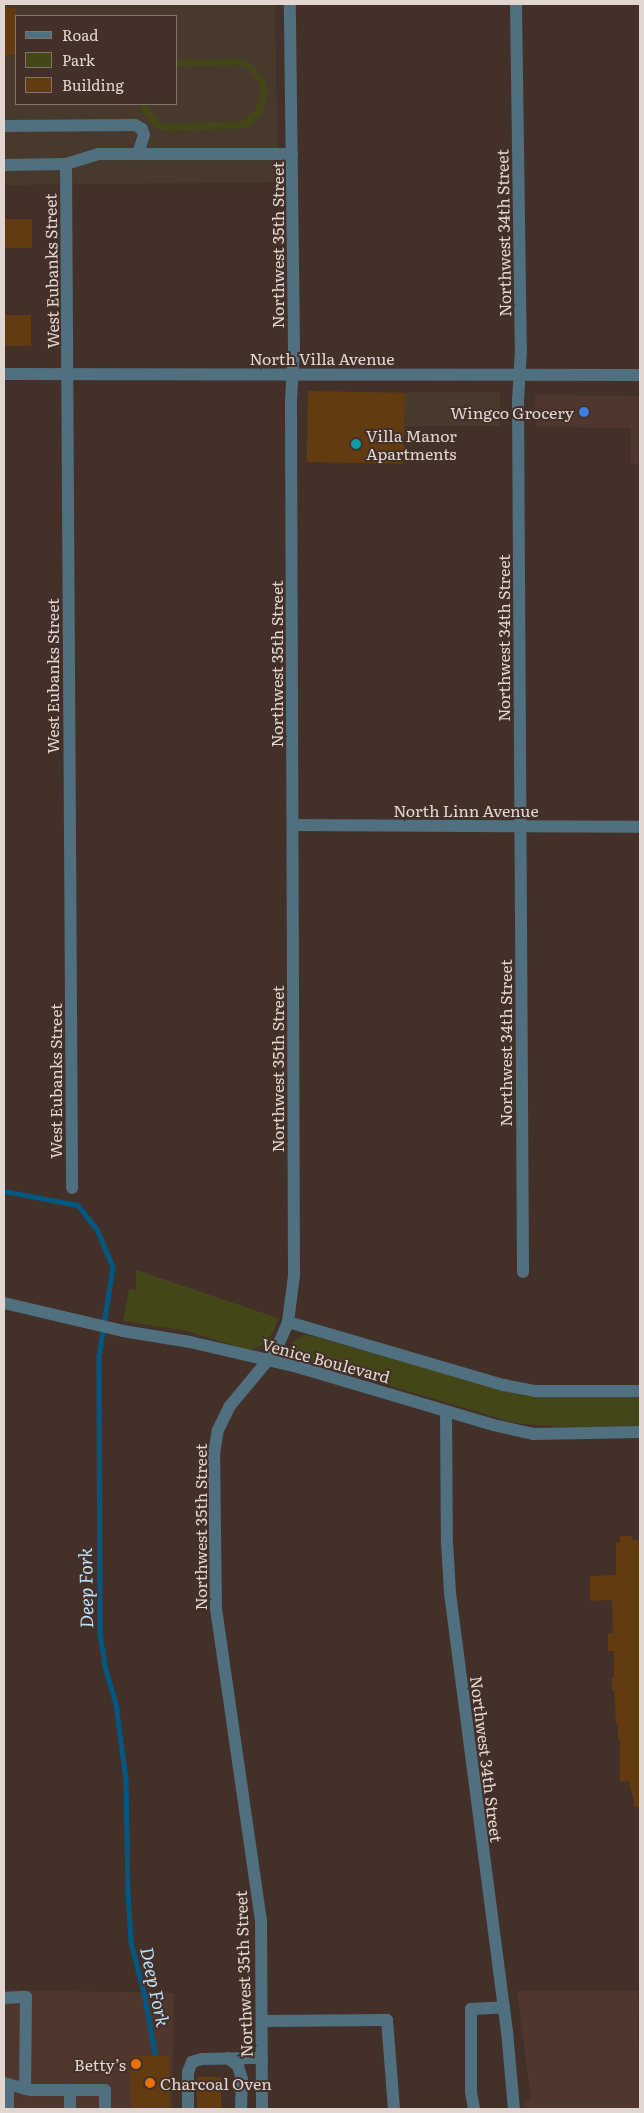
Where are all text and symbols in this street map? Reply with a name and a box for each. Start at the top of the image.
legend [15,15,178,105]
text: Road [62,23,98,46]
text: Park [62,48,95,71]
text: Building [62,73,124,96]
street label: Northwest 34th Street [492,149,514,317]
street label: Northwest 35th Street [267,162,287,328]
street label: West Eubanks Street [40,193,62,349]
street label: North Villa Avenue [249,348,395,368]
place label: Wingco Grocery [450,402,574,422]
marker: Wingco Grocery [578,406,590,418]
place label: Villa Manor Apartments [366,425,457,463]
marker: Villa Manor Apartments [350,438,362,450]
street label: Northwest 34th Street [493,554,513,722]
street label: Northwest 35th Street [266,581,286,747]
street label: West Eubanks Street [42,598,62,754]
street label: North Linn Avenue [393,800,539,820]
street label: Northwest 34th Street [495,959,515,1127]
street label: Northwest 35th Street [267,986,287,1152]
street label: West Eubanks Street [45,1003,65,1159]
street label: Venice Boulevard [260,1334,392,1386]
street label: Northwest 35th Street [190,1444,210,1610]
water label: Deep Fork [74,1547,98,1629]
street label: Northwest 34th Street [467,1675,507,1843]
street label: Northwest 35th Street [230,1890,256,2058]
water label: Deep Fork [136,1945,174,2029]
place label: Betty’s [74,2054,126,2074]
marker: Betty’s [130,2058,142,2070]
place label: Charcoal Oven [160,2073,272,2093]
marker: Charcoal Oven [144,2077,156,2089]

